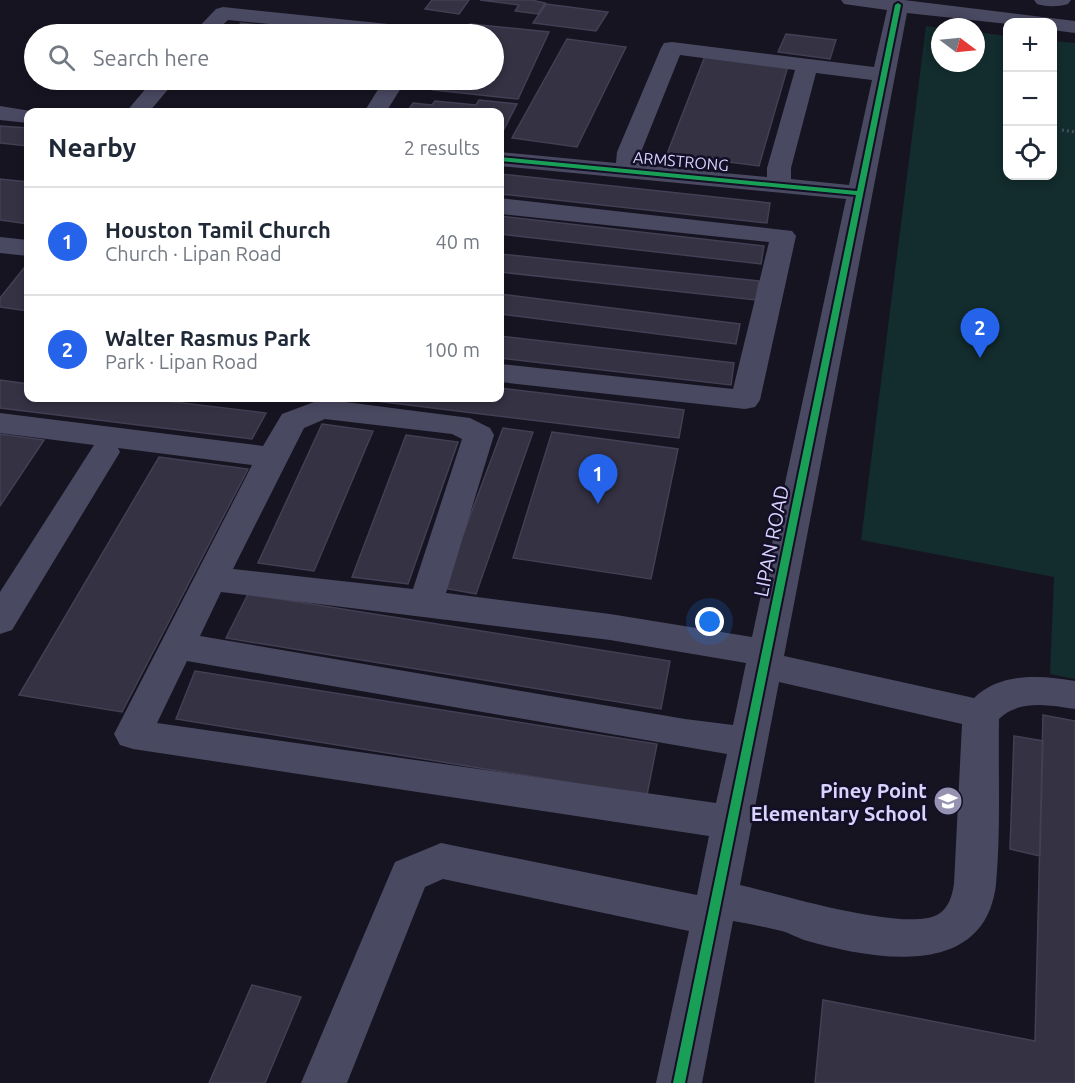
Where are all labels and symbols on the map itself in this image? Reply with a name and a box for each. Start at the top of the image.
north arrow [931,18,985,72]
street label: ARMSTRONG [632,148,730,174]
pin: 2 [960,308,1000,358]
pin: 1 [578,454,618,504]
street label: LIPAN ROAD [749,483,793,599]
your location [695,607,724,636]
place label: Piney Point Elementary School [751,779,927,825]
school or university icon: Piney Point Elementary School [932,785,964,817]

